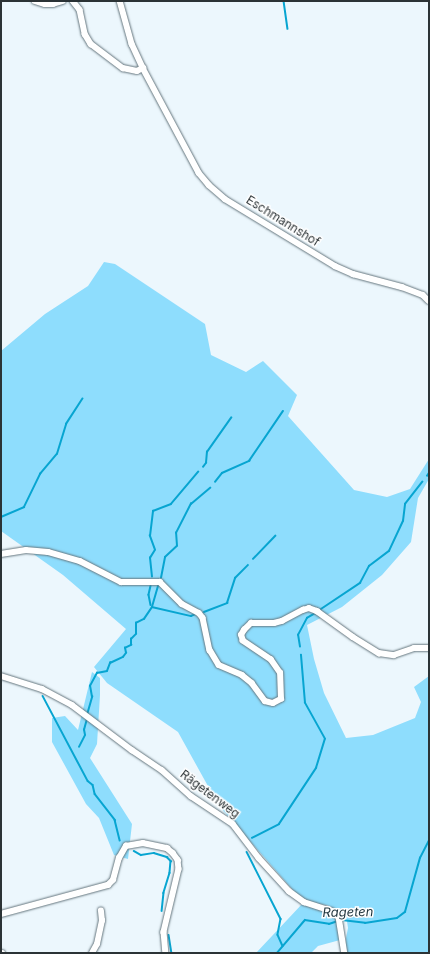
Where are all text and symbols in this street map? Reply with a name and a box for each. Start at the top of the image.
street label: Eschmannshof [244,193,322,249]
street label: Rägetenweg [177,767,243,821]
water label: Rageten [322,904,374,920]

